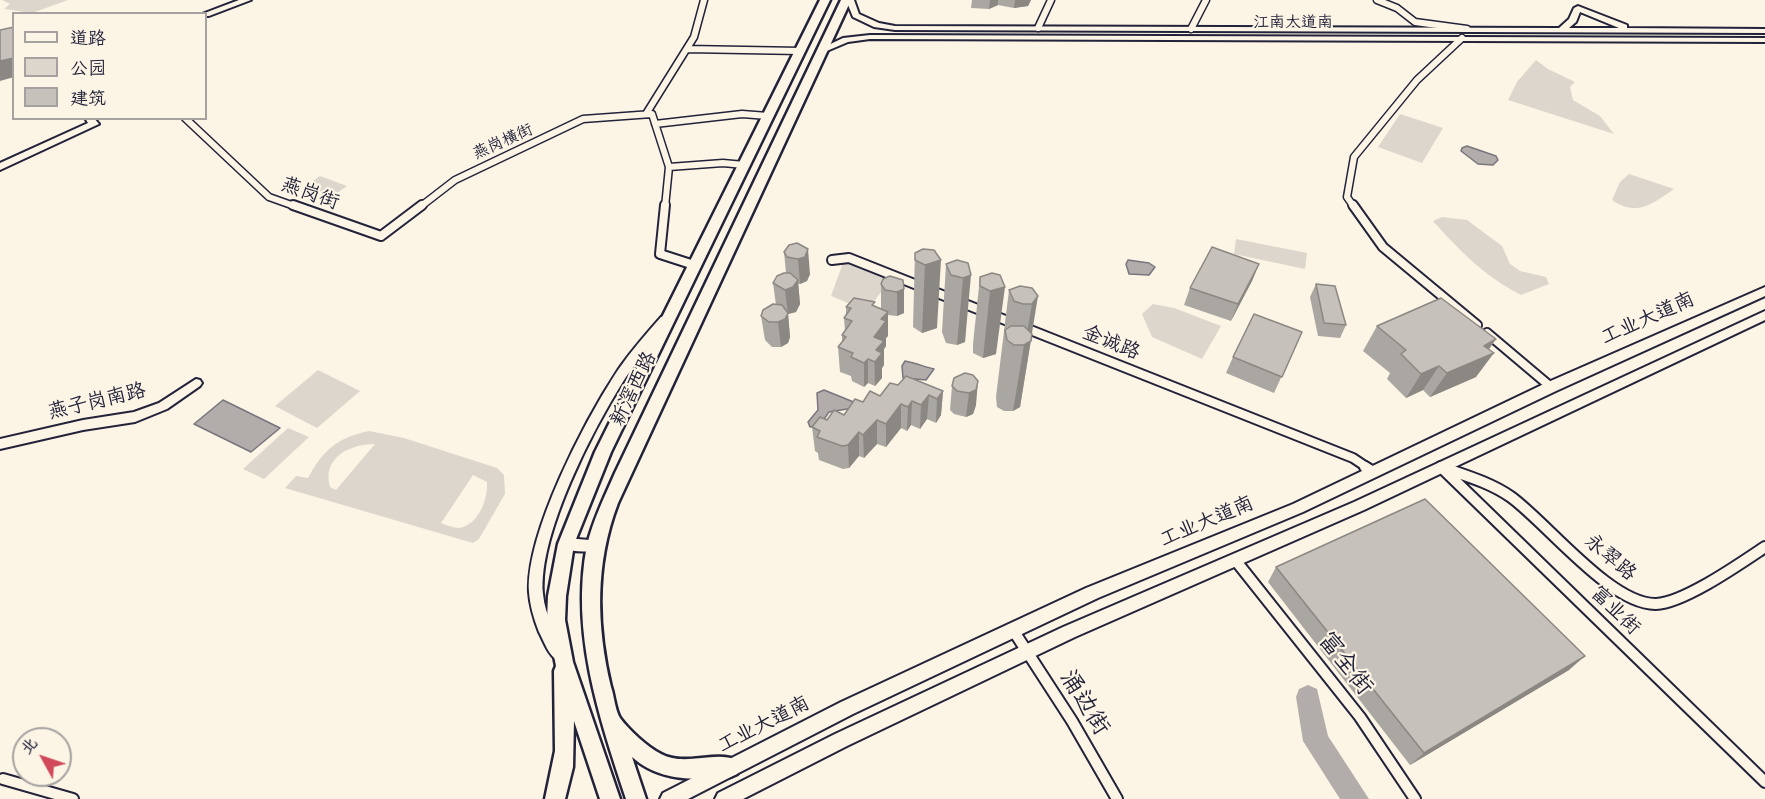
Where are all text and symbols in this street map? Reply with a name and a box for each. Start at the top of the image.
legend [12,12,207,120]
street label: 江南大道南 [1253,13,1333,33]
text: 道路 [70,28,106,49]
text: 公园 [70,58,106,79]
text: 建筑 [70,88,106,109]
street label: 燕岗横街 [470,120,536,164]
street label: 燕岗街 [278,172,342,216]
street label: 工业大道南 [1597,288,1699,350]
street label: 金诚路 [1079,321,1143,365]
street label: 新滘西路 [606,348,662,430]
street label: 燕子岗南路 [46,379,148,425]
street label: 工业大道南 [1156,491,1258,553]
street label: 永翠路 [1579,530,1641,586]
street label: 富业街 [1585,582,1645,640]
street label: 富全街 [1311,627,1379,701]
street label: 涌边街 [1053,665,1115,741]
street label: 工业大道南 [714,692,814,758]
north arrow [12,727,72,787]
text: 北 [17,734,42,759]

